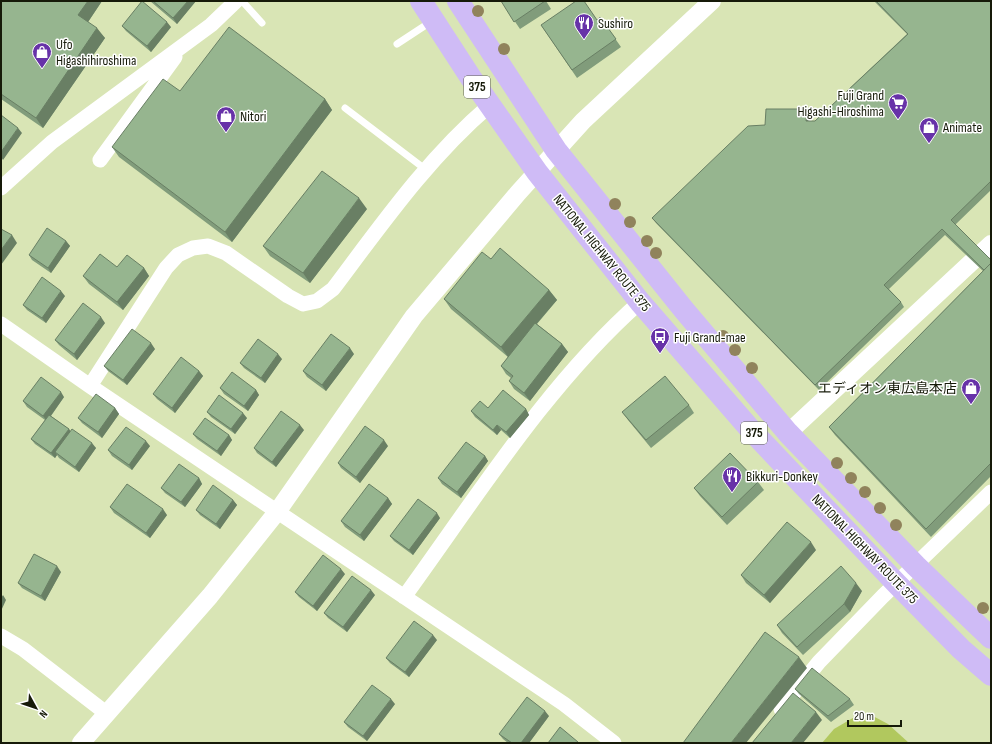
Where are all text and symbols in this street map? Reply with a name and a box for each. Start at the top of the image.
restaurant icon: Sushiro [573,12,595,40]
place label: Sushiro [598,15,633,32]
place label: Ufo Higashihiroshima [56,36,136,69]
shop icon: Ufo Higashihiroshima [31,41,53,69]
road number: 375 [464,76,490,98]
place label: Fuji Grand Higashi-Hiroshima [797,87,884,120]
supermarket icon: Fuji Grand Higashi-Hiroshima [887,92,909,120]
shop icon: Nitori [215,105,237,133]
place label: Nitori [240,108,266,125]
shop icon: Animate [918,116,940,144]
place label: Animate [942,119,982,136]
street label: NATIONAL HIGHWAY ROUTE 375 [550,191,655,315]
bus stop icon: Fuji Grand-mae [649,326,671,354]
place label: Fuji Grand-mae [674,329,746,346]
shop icon: エディオン東広島本店 [960,377,982,405]
place label: エディオン東広島本店 [818,380,957,397]
road number: 375 [741,422,767,444]
restaurant icon: Bikkuri-Donkey [721,465,743,493]
place label: Bikkuri-Donkey [746,468,818,485]
street label: NATIONAL HIGHWAY ROUTE 375 [808,491,922,608]
north arrow [16,688,56,728]
scale bar [848,702,901,728]
text: N [36,708,50,721]
text: 20 m [854,709,874,724]

